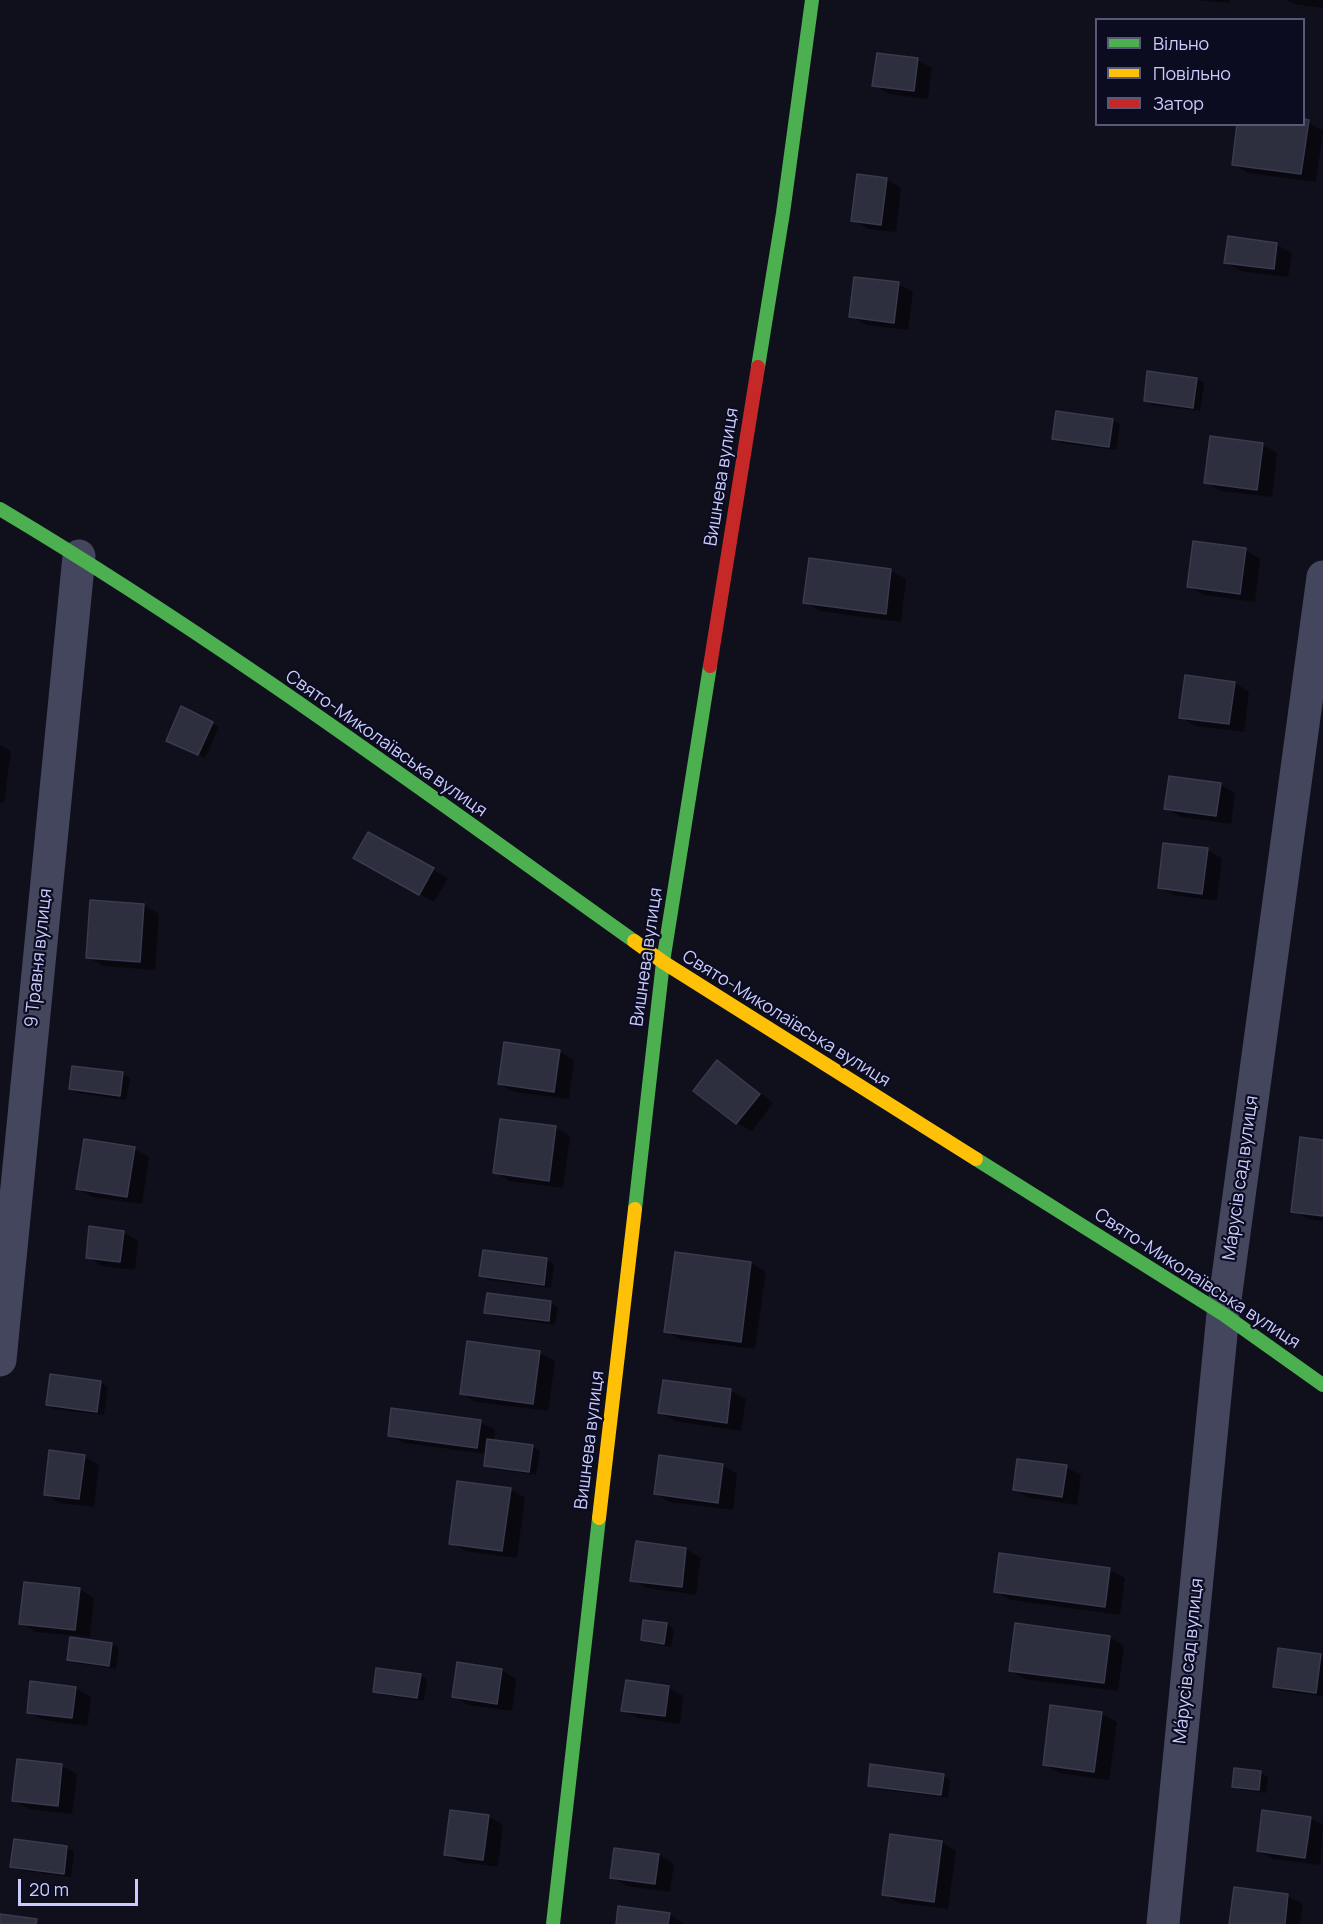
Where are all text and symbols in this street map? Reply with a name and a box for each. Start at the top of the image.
legend [1095,18,1305,126]
text: Вільно [1153,31,1209,55]
text: Повільно [1153,61,1231,85]
text: Затор [1153,91,1204,115]
street label: Вишнева вулиця [700,406,744,548]
street label: Свято-Миколаївська вулиця [281,666,491,822]
street label: Вишнева вулиця [627,886,667,1028]
street label: 9 Травня вулиця [21,887,57,1029]
street label: Свято-Миколаївська вулиця [678,946,894,1092]
street label: Мáрусів сад вулиця [1219,1094,1263,1262]
street label: Свято-Миколаївська вулиця [1090,1204,1304,1354]
street label: Вишнева вулиця [571,1369,609,1511]
street label: Мáрусів сад вулиця [1170,1577,1208,1745]
scale bar [21,1867,141,1905]
text: 20 m [29,1877,69,1901]

